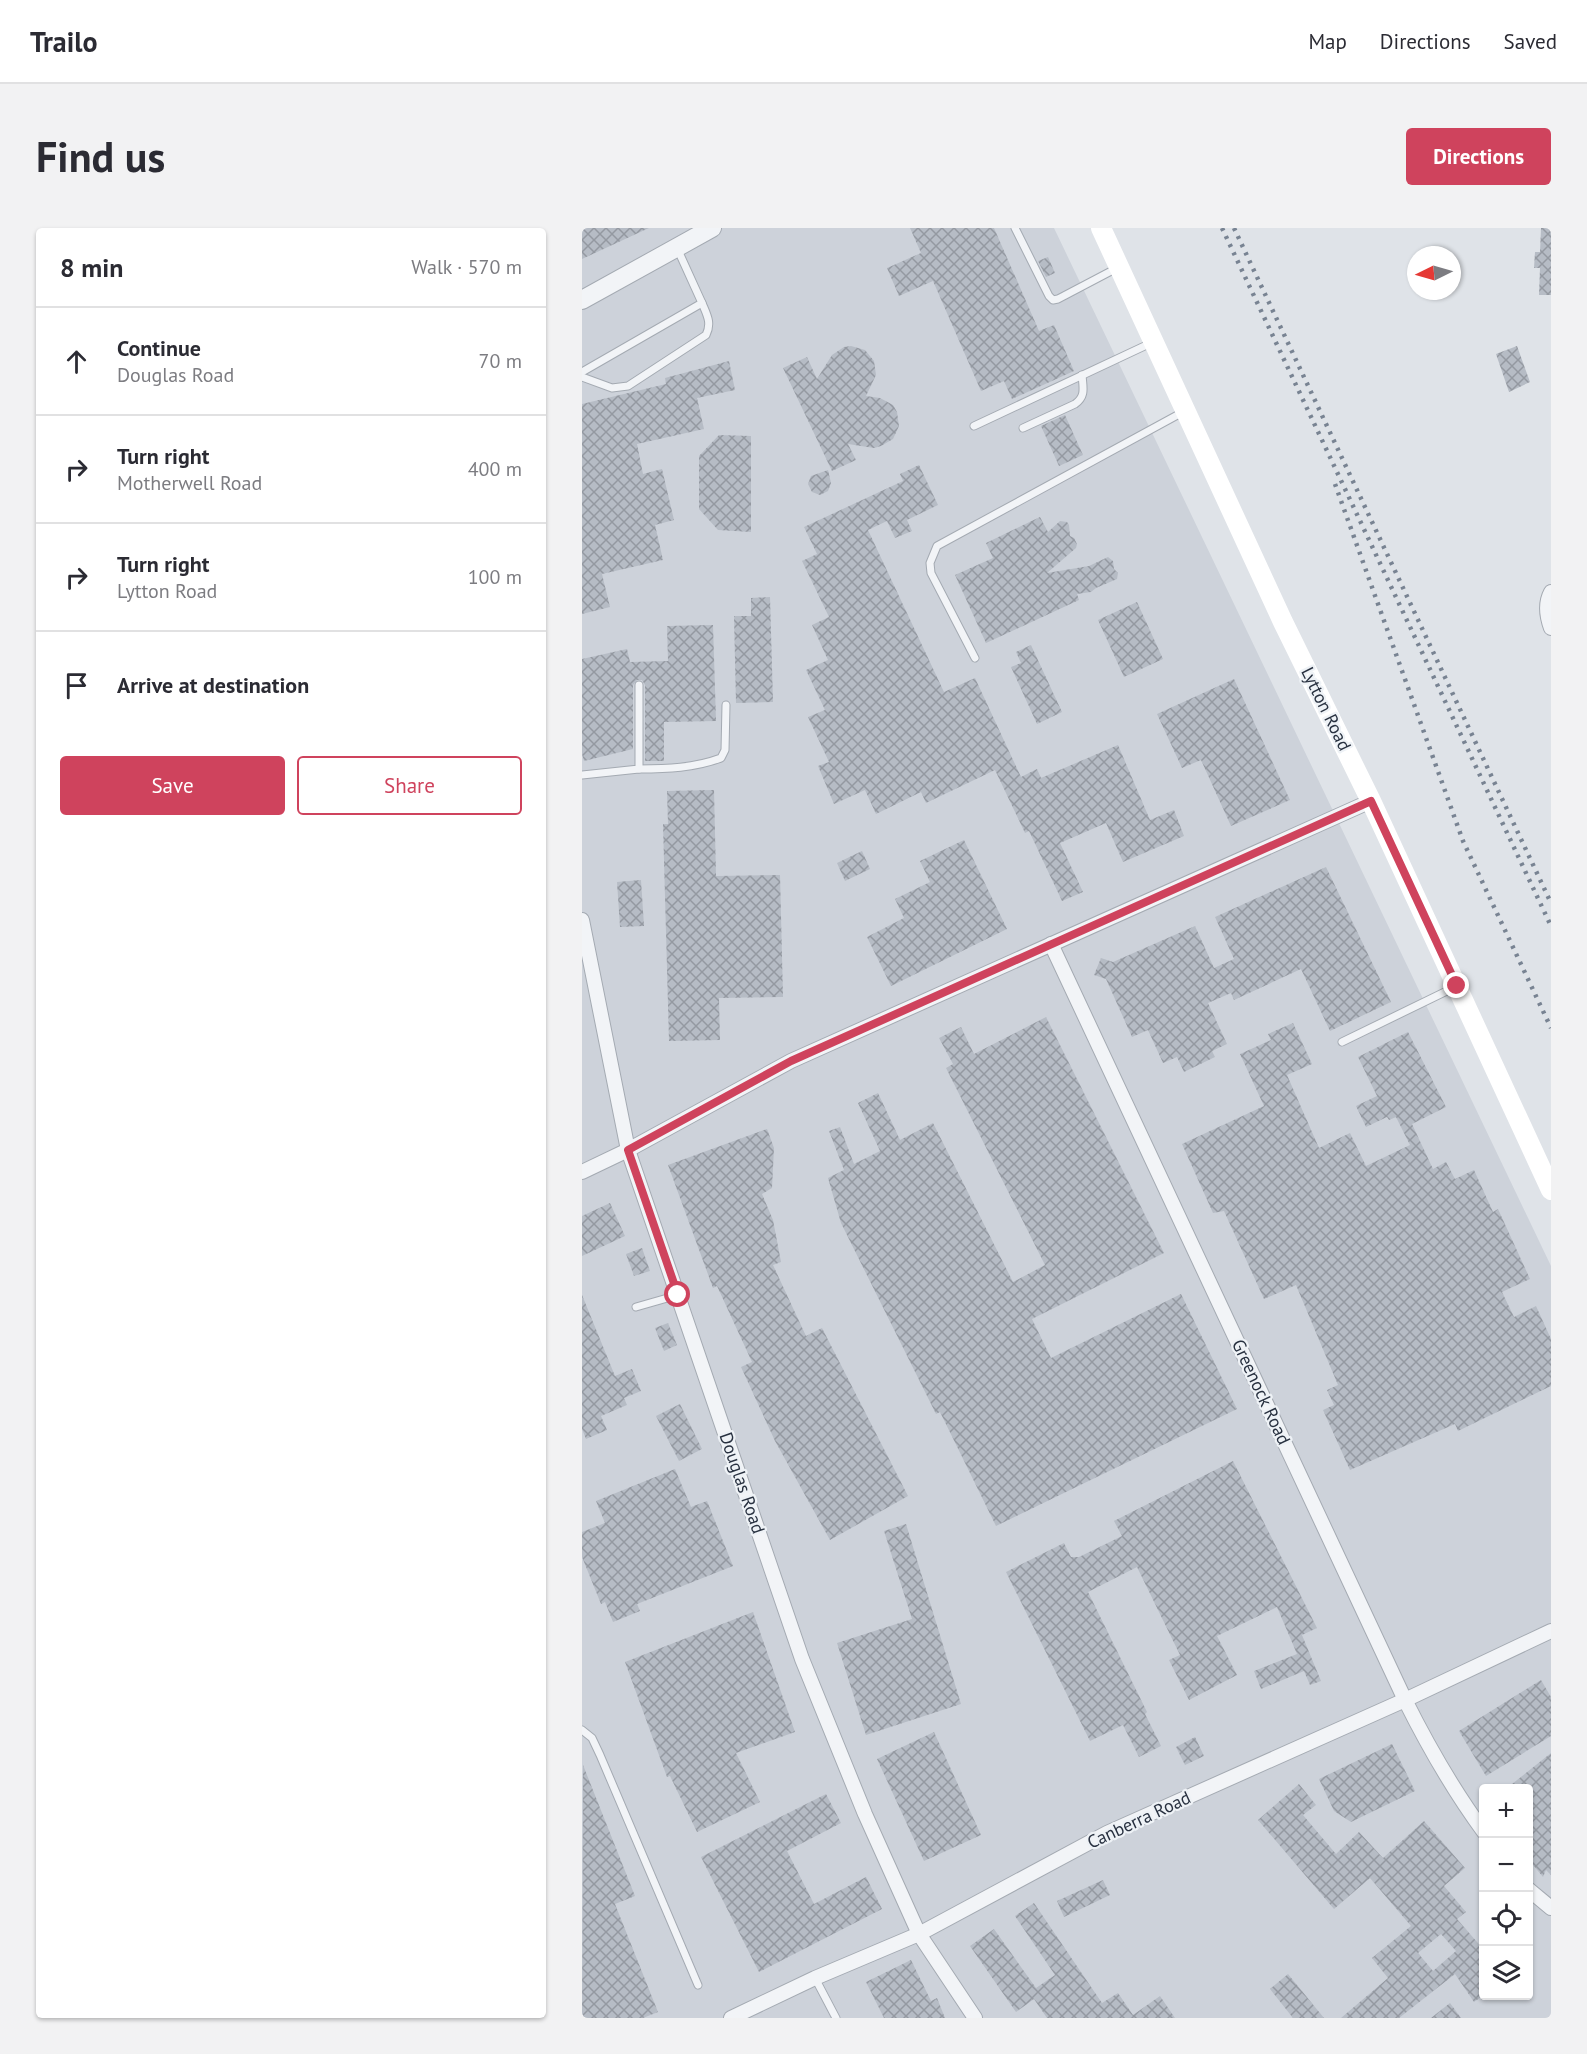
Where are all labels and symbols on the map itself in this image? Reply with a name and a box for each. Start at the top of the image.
north arrow [1407,246,1461,300]
street label: Lytton Road [1296,663,1357,754]
route end [1443,972,1469,998]
route start [664,1281,690,1307]
street label: Greenock Road [1227,1335,1296,1448]
street label: Douglas Road [714,1429,771,1536]
street label: Canberra Road [1083,1786,1194,1854]

